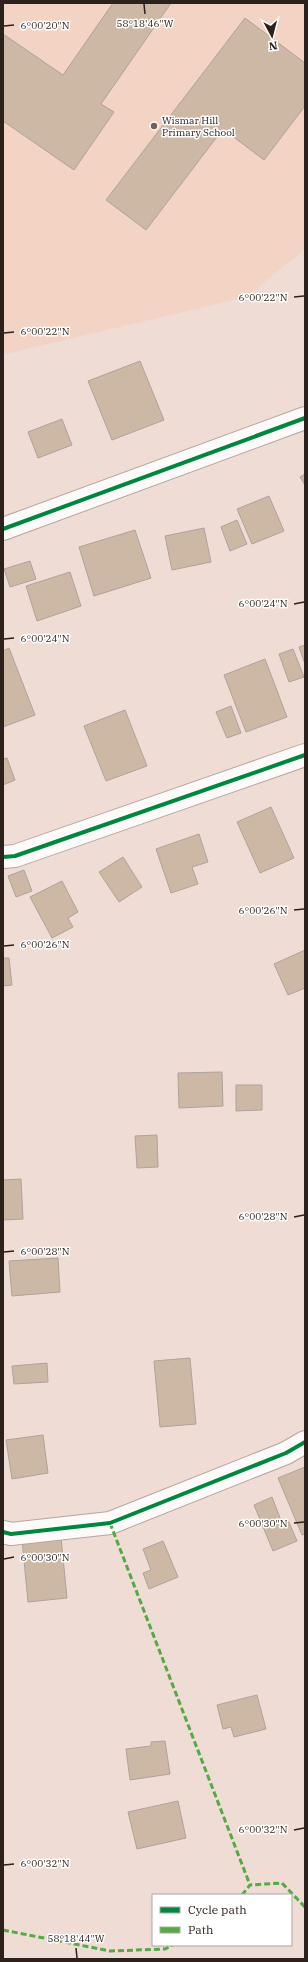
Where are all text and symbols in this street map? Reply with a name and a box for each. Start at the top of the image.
north arrow [252,16,292,56]
text: 58°18'46"W [116,17,174,30]
text: 6°00'20"N [21,19,70,32]
text: N [268,38,278,53]
place label: Wismar Hill Primary School [162,114,235,139]
marker: Wismar Hill Primary School [149,121,159,131]
text: 6°00'22"N [239,291,288,304]
text: 6°00'22"N [21,325,70,338]
text: 6°00'24"N [239,597,288,610]
text: 6°00'24"N [21,632,70,645]
text: 6°00'26"N [239,904,288,917]
text: 6°00'26"N [21,938,70,951]
text: 6°00'28"N [239,1210,288,1223]
text: 6°00'28"N [21,1245,70,1258]
text: 6°00'30"N [239,1517,288,1530]
text: 6°00'30"N [21,1551,70,1564]
text: 6°00'32"N [239,1823,288,1836]
text: 6°00'32"N [21,1857,70,1870]
legend [152,1894,292,1946]
text: Cycle path [188,1902,247,1917]
text: Path [188,1922,214,1937]
text: 58°18'44"W [47,1932,105,1945]

